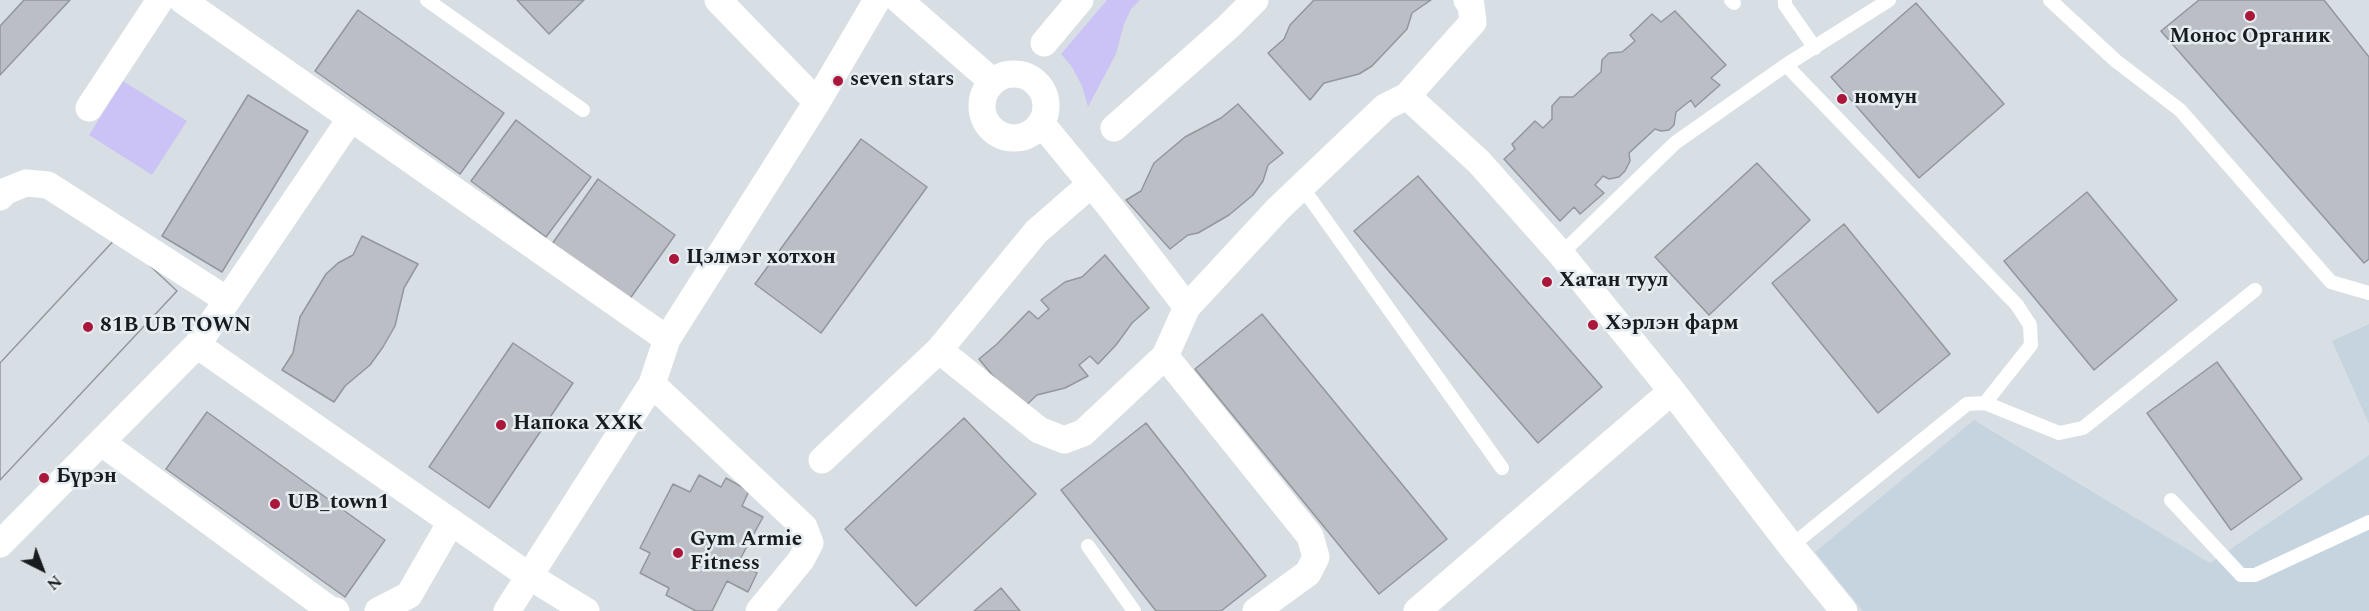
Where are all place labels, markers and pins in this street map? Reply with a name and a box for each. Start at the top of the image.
marker: Монос Органик [2243,9,2257,23]
place label: Монос Органик [2169,25,2331,51]
place label: seven stars [850,68,954,94]
marker: seven stars [831,74,845,88]
place label: номун [1854,86,1917,112]
marker: номун [1835,92,1849,106]
place label: Цэлмэг хотхон [686,246,836,272]
marker: Цэлмэг хотхон [667,252,681,266]
place label: Хатан туул [1559,269,1669,295]
marker: Хатан туул [1540,275,1554,289]
place label: Хэрлэн фарм [1605,312,1739,338]
place label: 81В UB TOWN [100,314,251,340]
marker: Хэрлэн фарм [1586,318,1600,332]
marker: 81В UB TOWN [81,320,95,334]
place label: Напока ХХК [513,412,643,438]
marker: Напока ХХК [494,418,508,432]
place label: Бүрэн [56,465,117,491]
marker: Бүрэн [37,471,51,485]
place label: UB_town1 [287,491,389,517]
marker: UB_town1 [268,497,282,511]
place label: Gym Armie Fitness [690,528,802,578]
marker: Gym Armie Fitness [671,546,685,560]

